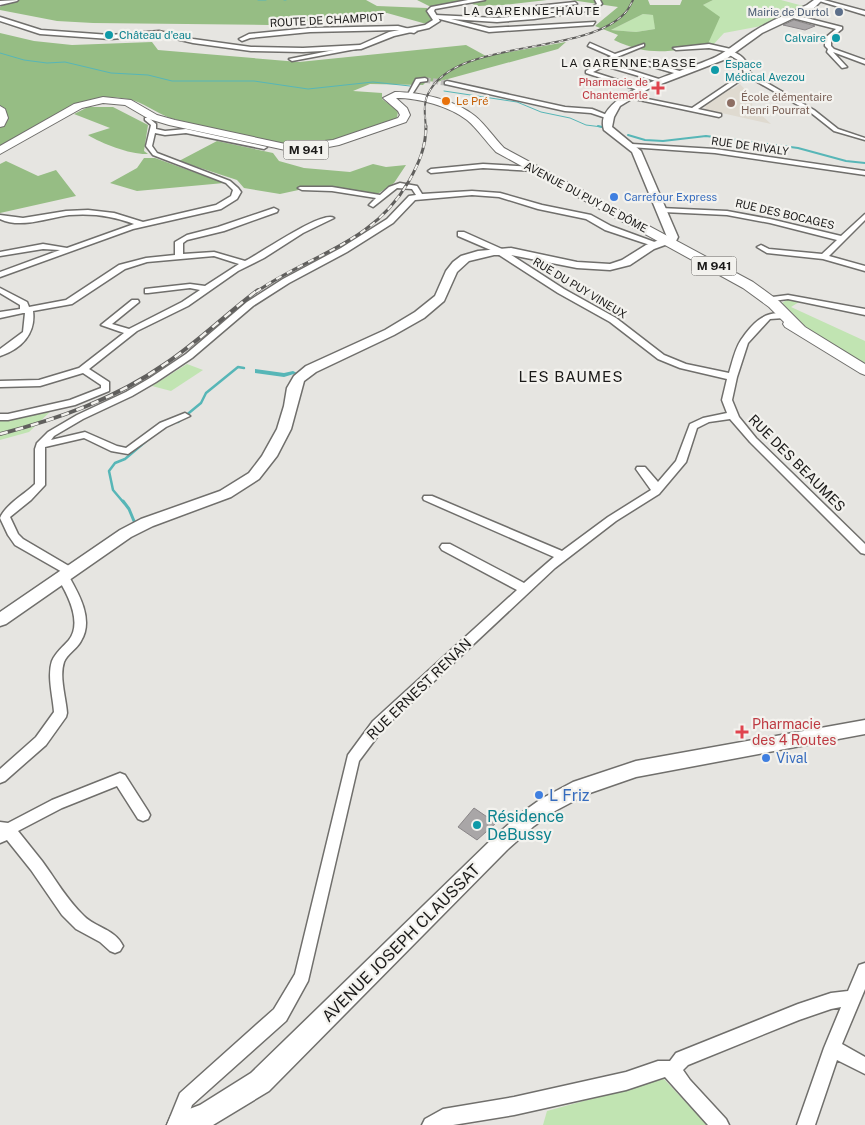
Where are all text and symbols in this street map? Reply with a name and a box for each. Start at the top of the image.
district label: LA GARENNE-HAUTE [463,4,601,18]
place label: Mairie de Durtol [747,6,829,18]
marker: Mairie de Durtol [833,6,845,18]
street label: ROUTE DE CHAMPIOT [270,11,385,29]
marker: Château d'eau [103,29,115,41]
place label: Château d'eau [119,29,191,41]
place label: Calvaire [785,32,826,44]
marker: Calvaire [830,32,842,44]
district label: LA GARENNE BASSE [561,56,697,70]
place label: Espace Médical Avezou [725,58,805,83]
marker: Espace Médical Avezou [709,64,721,76]
place label: Pharmacie de Chantemerle [579,76,648,101]
marker: Pharmacie de Chantemerle [652,82,664,94]
place label: École élémentaire Henri Pourrat [741,90,833,116]
marker: Le Pré [440,95,452,107]
place label: Le Pré [456,95,488,107]
marker: École élémentaire Henri Pourrat [725,97,737,109]
street label: RUE DE RIVALY [710,135,790,157]
road number: M 941 [284,140,328,160]
street label: AVENUE DU PUY DE DÔME [522,159,650,235]
marker: Carrefour Express [608,191,620,203]
place label: Carrefour Express [624,191,717,203]
street label: RUE DES BOCAGES [734,197,836,231]
street label: RUE DU PUY VINEUX [531,255,629,321]
road number: M 941 [692,256,736,276]
district label: LES BAUMES [518,368,624,385]
street label: RUE DES BEAUMES [745,411,849,515]
street label: RUE ERNEST RENAN [364,635,474,743]
place label: Pharmacie des 4 Routes [752,716,836,748]
marker: Pharmacie des 4 Routes [736,726,748,738]
place label: Vival [776,750,808,766]
marker: Vival [760,752,772,764]
place label: L Friz [549,786,590,805]
marker: L Friz [533,789,545,801]
place label: Résidence DeBussy [487,807,564,844]
marker: Résidence DeBussy [471,819,483,831]
street label: AVENUE JOSEPH CLAUSSAT [318,860,484,1026]

